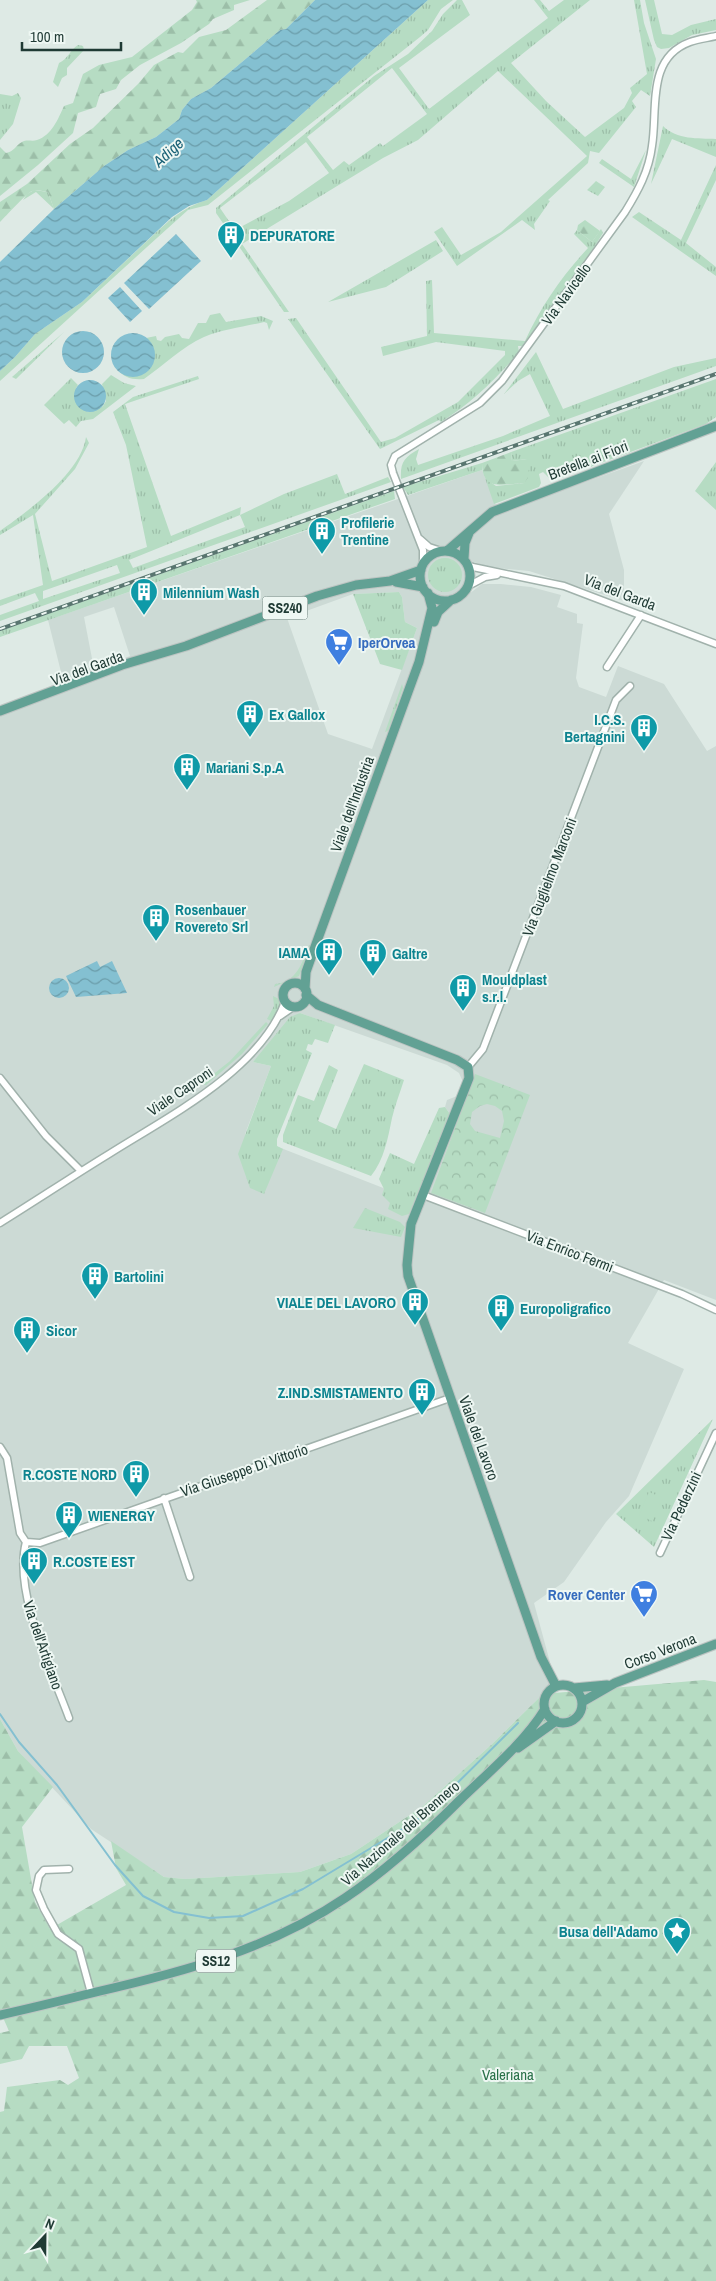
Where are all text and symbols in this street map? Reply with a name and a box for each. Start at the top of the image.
scale bar [22,20,121,52]
text: 100 m [30,26,64,47]
water label: Adige [147,132,188,172]
building icon: DEPURATORE [216,220,246,259]
place label: DEPURATORE [250,225,335,246]
street label: Via Navicello [536,258,596,329]
street label: Bretella ai Fiori [545,435,631,485]
place label: Profilerie Trentine [341,512,394,550]
building icon: Profilerie Trentine [307,516,337,555]
street label: Via del Garda [581,569,659,615]
building icon: Milennium Wash [129,577,159,616]
place label: Milennium Wash [163,582,260,603]
road number: SS240 [262,596,308,620]
supermarket icon: IperOrvea [324,627,354,666]
place label: IperOrvea [358,632,416,653]
street label: Via del Garda [48,645,126,691]
building icon: Ex Gallox [235,699,265,738]
place label: Ex Gallox [269,704,325,725]
place label: I.C.S. Bertagnini [564,709,625,747]
building icon: I.C.S. Bertagnini [629,713,659,752]
building icon: Mariani S.p.A [172,752,202,791]
street label: Viale dell'Industria [325,753,379,855]
place label: Mariani S.p.A [206,757,284,778]
street label: Via Guglielmo Marconi [517,815,581,939]
place label: Rosenbauer Rovereto Srl [175,899,248,937]
building icon: Rosenbauer Rovereto Srl [141,903,171,942]
building icon: IAMA [314,937,344,976]
building icon: Galtre [358,938,388,977]
place label: IAMA [279,942,310,963]
place label: Galtre [392,943,428,964]
place label: Mouldplast s.r.l. [482,969,547,1007]
building icon: Mouldplast s.r.l. [448,973,478,1012]
street label: Viale Caproni [143,1061,217,1121]
street label: Via Enrico Fermi [523,1225,617,1277]
building icon: Bartolini [80,1261,110,1300]
place label: Bartolini [114,1266,164,1287]
building icon: VIALE DEL LAVORO [400,1287,430,1326]
place label: VIALE DEL LAVORO [277,1292,396,1313]
building icon: Europoligrafico [486,1293,516,1332]
place label: Europoligrafico [520,1298,611,1319]
building icon: Sicor [12,1315,42,1354]
place label: Sicor [46,1320,77,1341]
building icon: Z.IND.SMISTAMENTO [407,1377,437,1416]
place label: Z.IND.SMISTAMENTO [278,1382,403,1403]
street label: Viale del Lavoro [454,1393,504,1483]
street label: Via Giuseppe Di Vittorio [177,1438,311,1502]
building icon: R.COSTE NORD [121,1459,151,1498]
place label: R.COSTE NORD [23,1464,117,1485]
street label: Via Pederzini [656,1468,706,1544]
building icon: WIENERGY [54,1500,84,1539]
place label: WIENERGY [88,1505,156,1526]
building icon: R.COSTE EST [19,1546,49,1585]
place label: R.COSTE EST [53,1551,136,1572]
supermarket icon: Rover Center [629,1579,659,1618]
place label: Rover Center [548,1584,625,1605]
street label: Via dell'Artigiano [18,1598,68,1693]
street label: Corso Verona [621,1628,699,1674]
street label: Via Nazionale del Brennero [336,1775,464,1890]
place icon: Busa dell'Adamo [662,1916,692,1955]
place label: Busa dell'Adamo [559,1921,658,1942]
road number: SS12 [196,1950,236,1972]
park label: Valeriana [482,2064,534,2085]
north arrow [20,2211,70,2261]
text: N [43,2214,57,2234]

